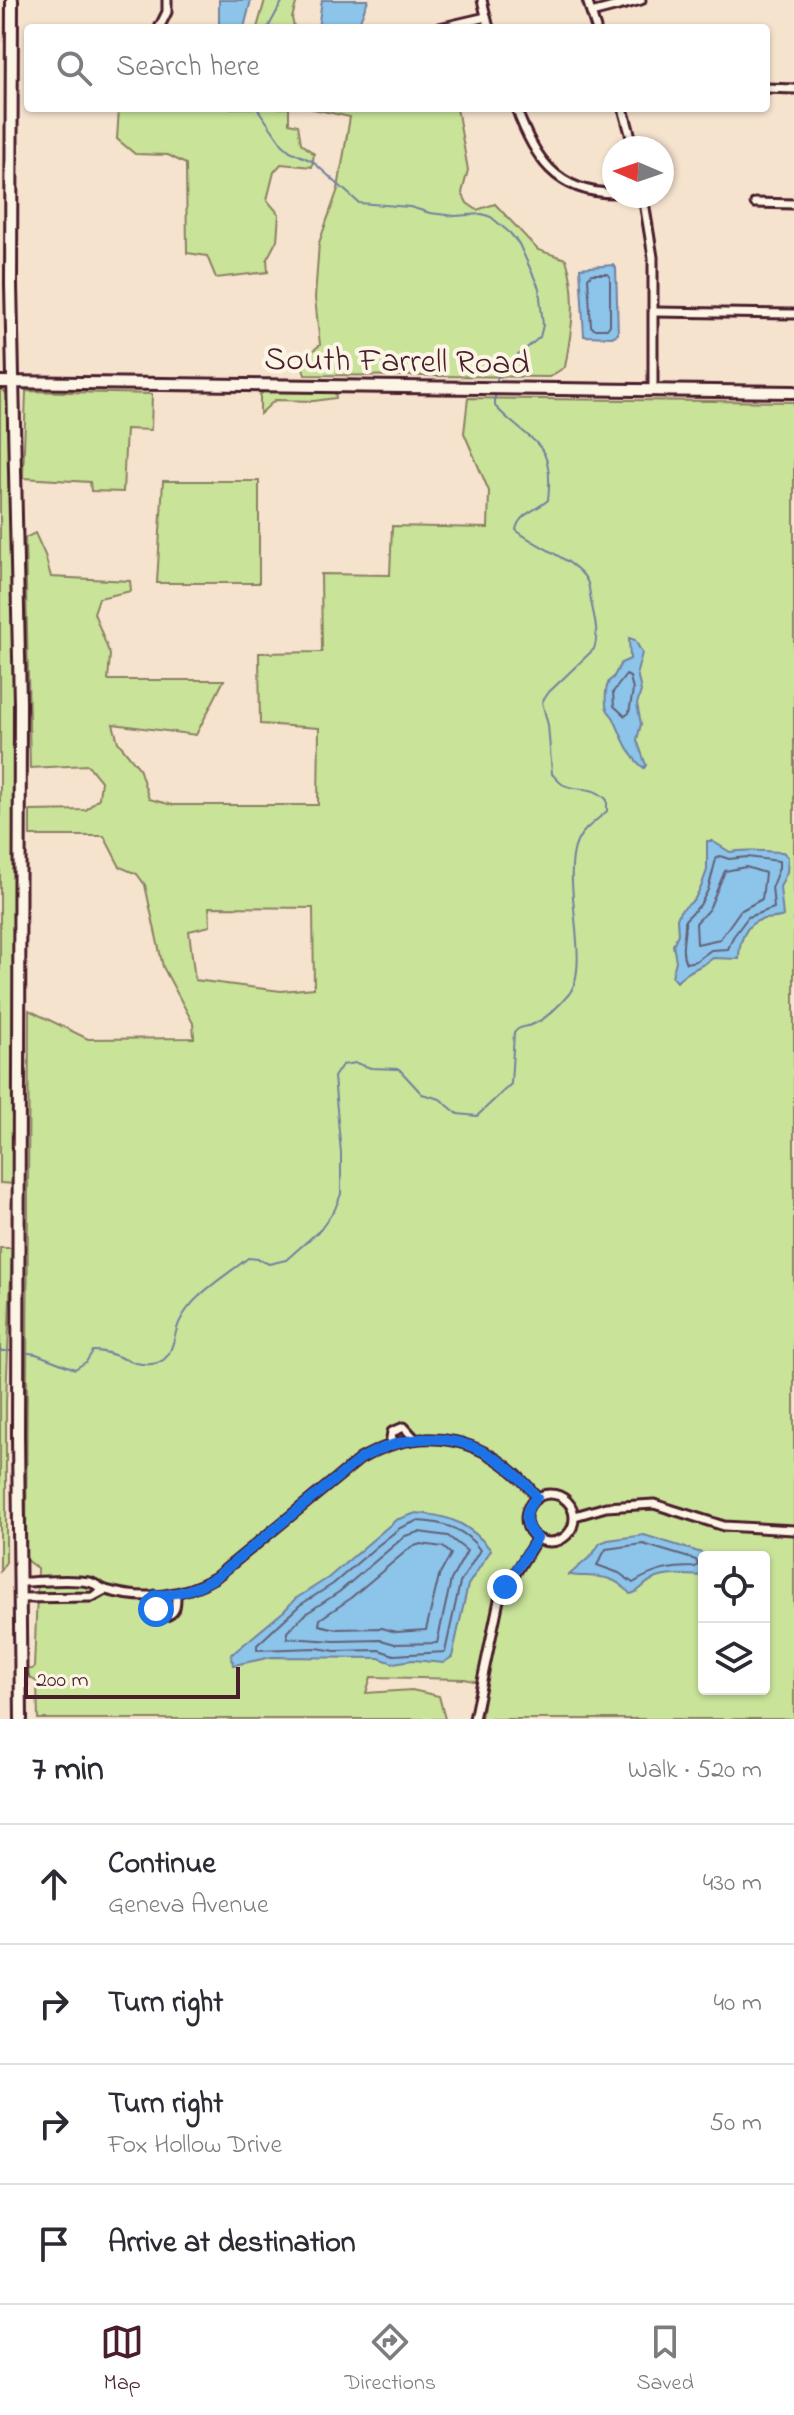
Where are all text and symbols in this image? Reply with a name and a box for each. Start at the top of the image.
search box [24,24,770,112]
icon: search [52,46,96,90]
text: Search here [116,46,260,90]
north arrow [602,136,674,208]
street label: South Farrell Road [264,336,530,390]
map controls [698,1551,770,1695]
button: locate [698,1551,770,1623]
route end [487,1569,523,1605]
route start [138,1591,174,1627]
button: layers [698,1623,770,1695]
scale bar [24,1663,240,1699]
text: 200 m [36,1665,89,1697]
text: 7 min [32,1746,104,1796]
text: Walk · 520 m [628,1752,762,1790]
text: Continue [108,1843,216,1887]
icon: ahead [32,1862,76,1906]
text: 430 m [703,1865,762,1903]
text: Geneva Avenue [108,1887,269,1925]
icon: right [32,1982,76,2026]
text: Turn right [108,1982,223,2026]
text: 40 m [713,1985,762,2023]
text: Turn right [108,2083,223,2127]
icon: right [32,2102,76,2146]
text: 50 m [709,2105,762,2143]
text: Fox Hollow Drive [108,2127,282,2165]
icon: arrive [32,2222,76,2266]
text: Arrive at destination [108,2222,356,2266]
tab: Map [100,2320,144,2400]
tab: Directions [345,2320,436,2400]
tab: Saved [636,2320,694,2400]

